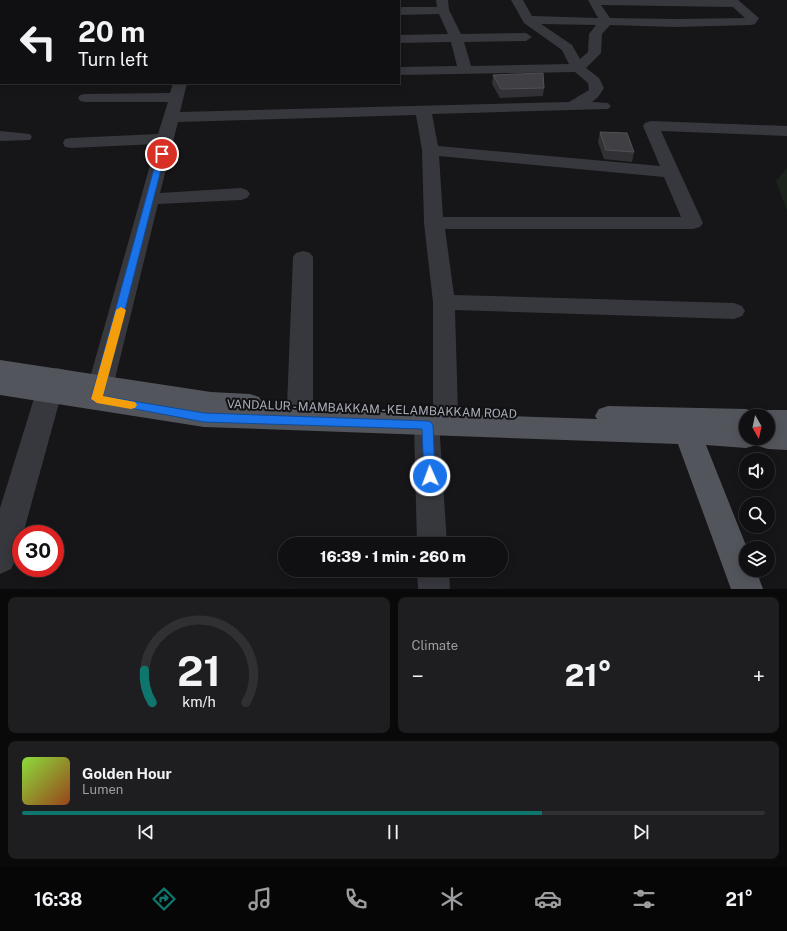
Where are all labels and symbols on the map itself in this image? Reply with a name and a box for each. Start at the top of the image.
pin [145,137,179,171]
street label: VANDALUR - MAMBAKKAM - KELAMBAKKAM ROAD [227,397,517,421]
north arrow [739,409,775,445]
position arrow [409,455,451,497]
speed limit sign: 30 [12,525,64,577]

